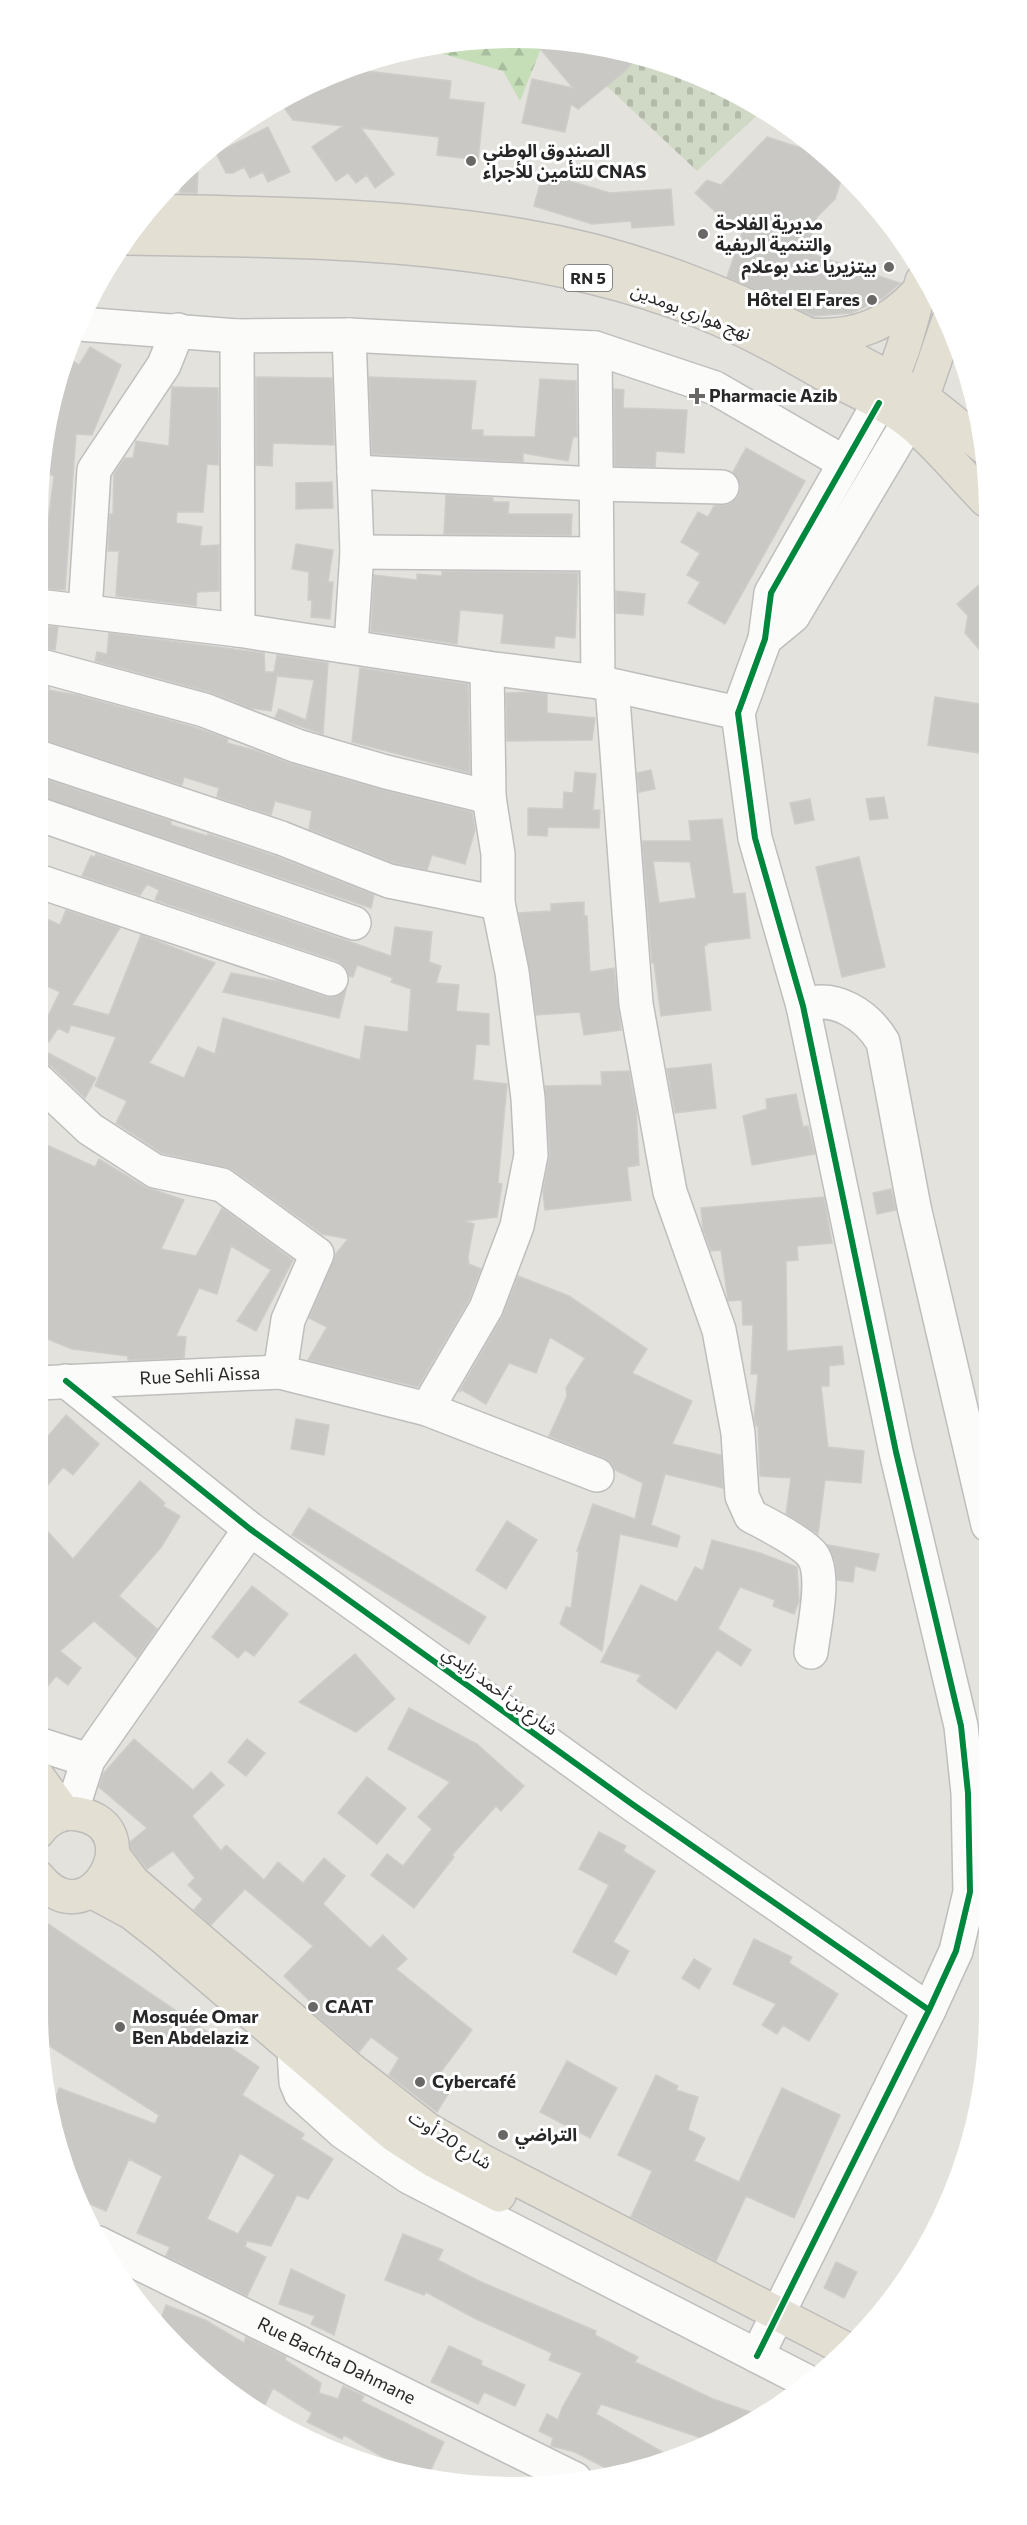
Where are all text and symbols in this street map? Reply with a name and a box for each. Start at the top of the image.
place label: الصندوق الوطني للتأمين للأجراء CNAS [483,139,646,183]
marker: الصندوق الوطني للتأمين للأجراء CNAS [464,154,478,168]
place label: مديرية الفلاحة والتنمية الريفية [715,212,832,256]
marker: مديرية الفلاحة والتنمية الريفية [696,227,710,241]
place label: بيتزيريا عند بوعلام [741,255,877,280]
marker: بيتزيريا عند بوعلام [882,260,896,274]
road number: RN 5 [564,265,612,291]
street label: نهج هواري بومدين [627,278,755,347]
place label: Hôtel El Fares [747,288,860,310]
marker: Hôtel El Fares [865,293,879,307]
place label: Pharmacie Azib [709,384,838,406]
marker: Pharmacie Azib [690,389,704,403]
street label: Rue Sehli Aissa [139,1361,261,1388]
street label: شارع بن أحمد زايدي [436,1641,563,1743]
place label: CAAT [325,1995,374,2017]
marker: CAAT [306,2000,320,2014]
place label: Mosquée Omar Ben Abdelaziz [132,2005,259,2048]
marker: Mosquée Omar Ben Abdelaziz [113,2020,127,2034]
place label: Cybercafé [432,2070,516,2092]
marker: Cybercafé [413,2075,427,2089]
street label: شارع 20 أوت [403,2105,496,2177]
place label: التراضي [515,2123,577,2149]
marker: التراضي [496,2128,510,2142]
street label: Rue Bachta Dahmane [254,2312,419,2408]

